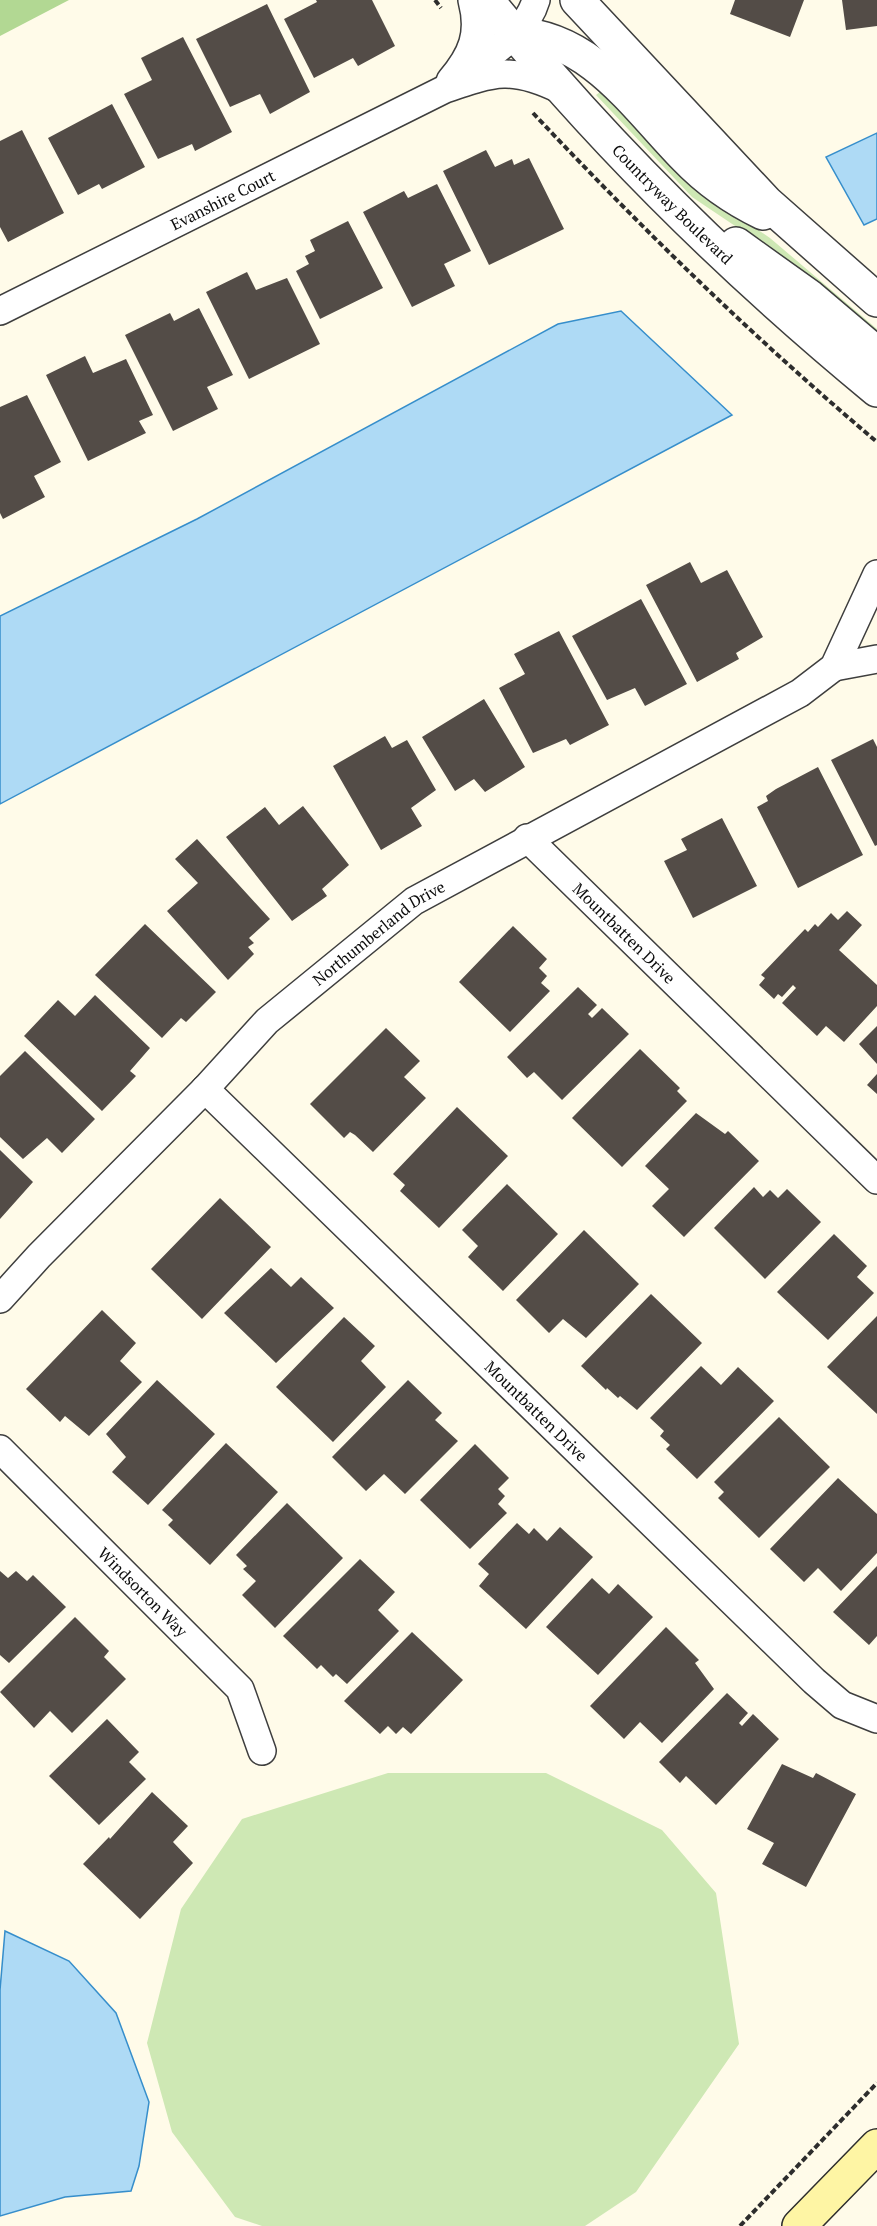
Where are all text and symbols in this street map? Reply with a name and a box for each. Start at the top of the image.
street label: Countryway Boulevard [607,139,738,269]
street label: Evanshire Court [167,164,279,235]
street label: Northumberland Drive [308,875,449,990]
street label: Mountbatten Drive [568,878,681,988]
street label: Mountbatten Drive [480,1356,593,1466]
street label: Windsorton Way [93,1542,193,1642]

